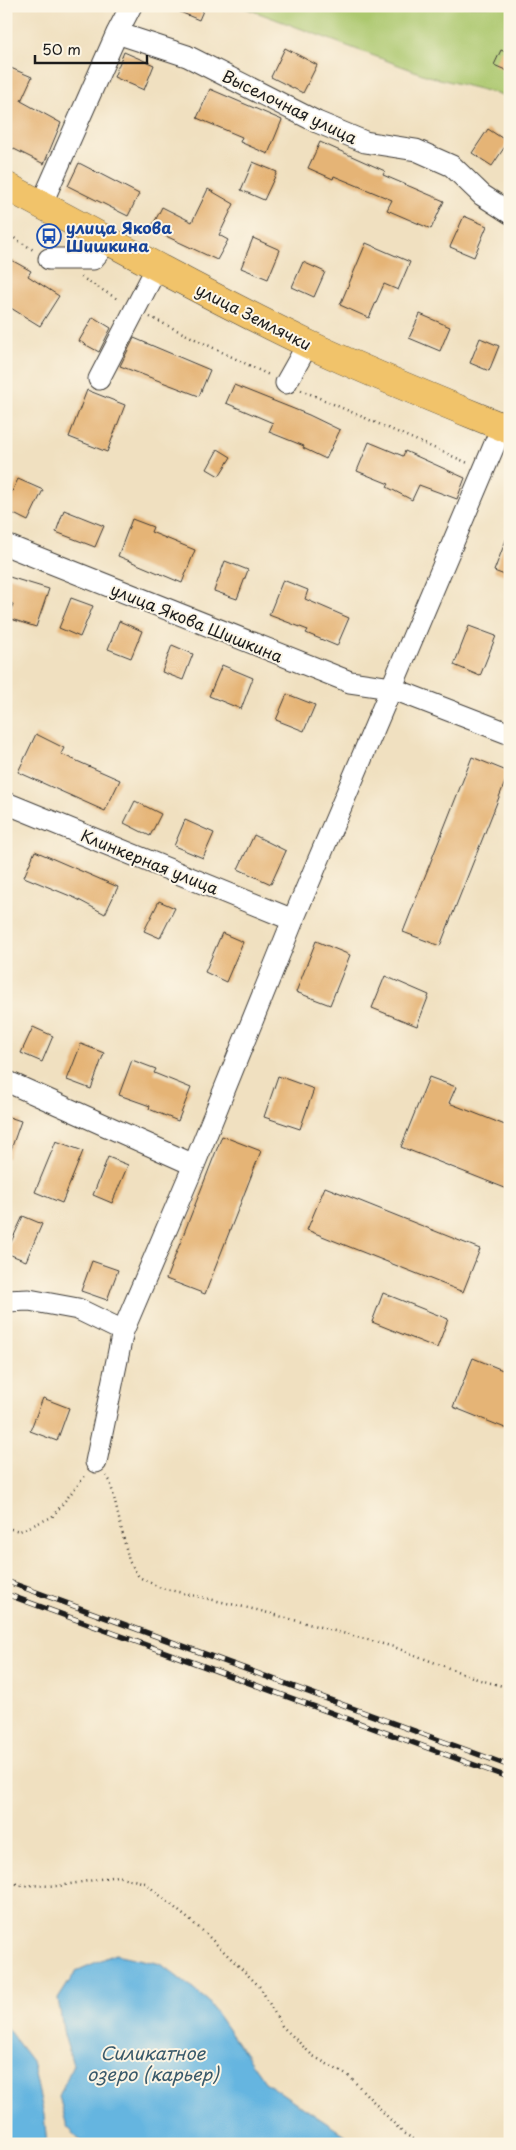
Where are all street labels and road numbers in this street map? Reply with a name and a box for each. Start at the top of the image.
street label: Выселочная улица [218,63,362,149]
street label: улица Землячки [192,277,316,355]
street label: улица Якова Шишкина [107,576,287,668]
street label: Клинкерная улица [78,822,222,900]

